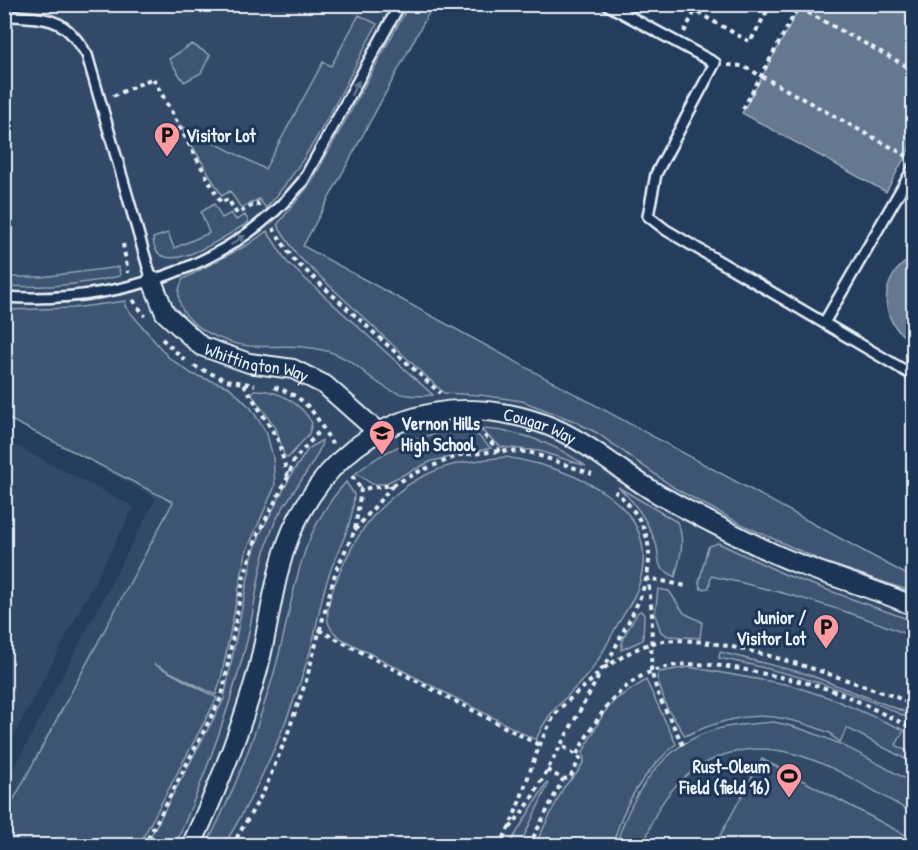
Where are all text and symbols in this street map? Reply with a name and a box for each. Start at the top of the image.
one-way arrow [350,79,360,96]
parking icon: Visitor Lot [152,120,182,158]
place label: Visitor Lot [186,123,257,148]
one-way arrow [230,235,246,246]
street label: Whittington Way [202,336,314,388]
street label: Cougar Way [501,401,582,450]
place label: Vernon Hills High School [401,411,480,458]
school or university icon: Vernon Hills High School [367,418,397,456]
place label: Junior / Visitor Lot [736,605,807,651]
parking icon: Junior / Visitor Lot [811,612,841,650]
place label: Rust-Oleum Field (field 16) [679,754,770,800]
sports icon: Rust-Oleum Field (field 16) [774,761,804,799]

